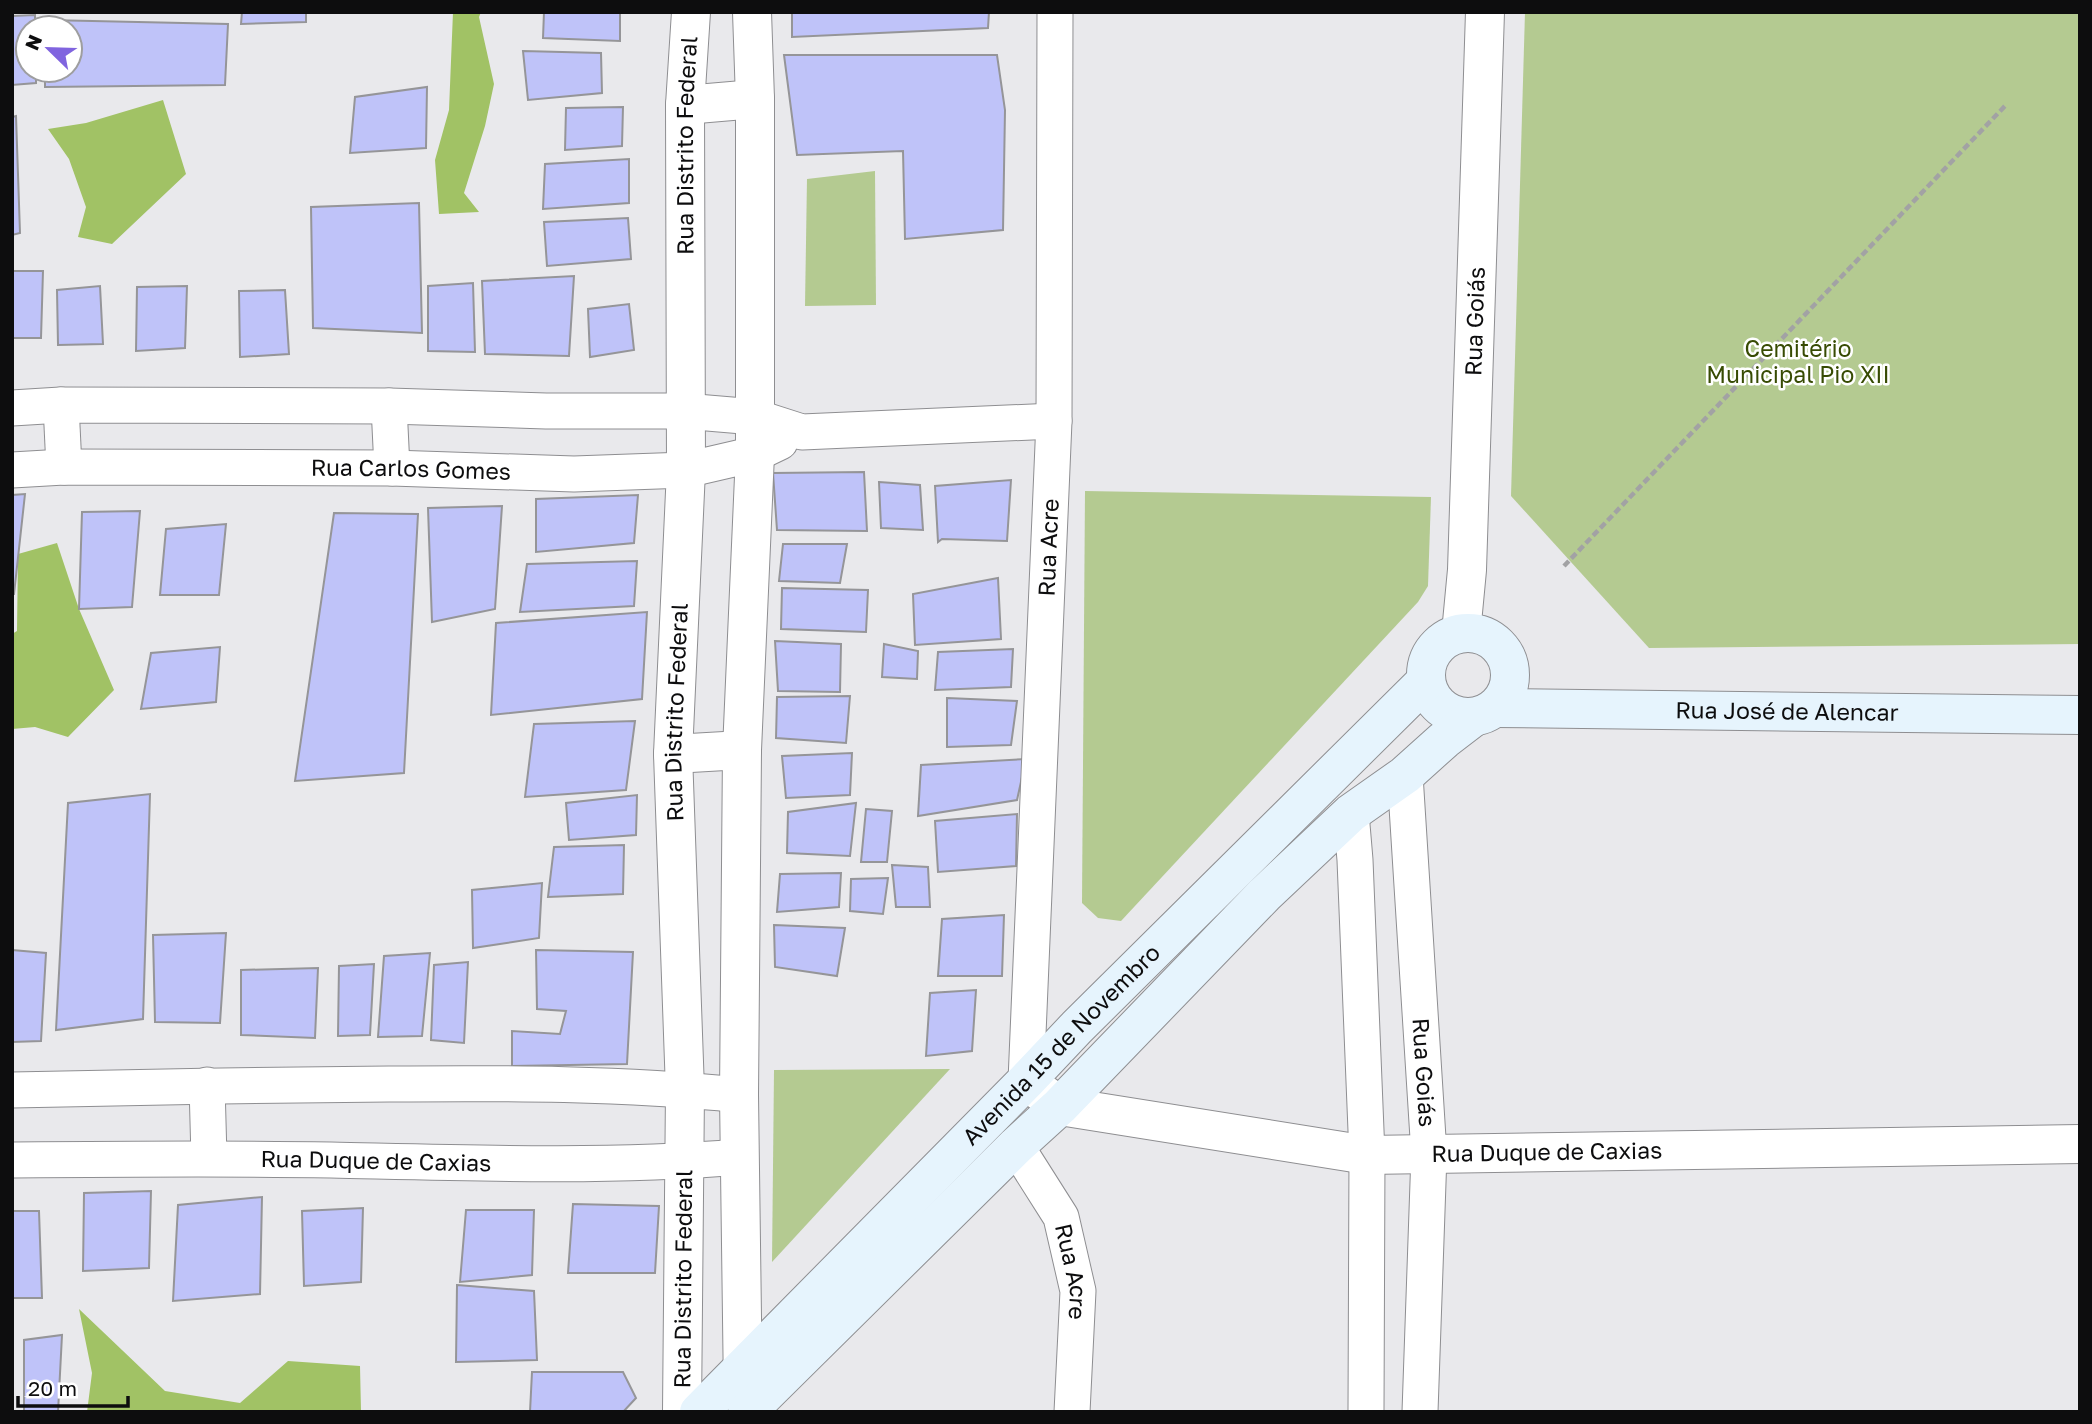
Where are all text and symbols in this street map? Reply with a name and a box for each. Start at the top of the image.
north arrow [14,14,84,84]
text: N [19,31,46,53]
street label: Rua Distrito Federal [670,35,702,255]
street label: Rua Goiás [1458,266,1490,376]
park label: Cemitério Municipal Pio XII [1706,334,1890,388]
street label: Rua Carlos Gomes [311,453,512,485]
street label: Rua Acre [1032,498,1064,597]
street label: Rua Distrito Federal [658,602,693,822]
street label: Rua José de Alencar [1675,695,1899,726]
street label: Avenida 15 de Novembro [956,938,1165,1150]
street label: Rua Goiás [1407,1017,1442,1128]
street label: Rua Duque de Caxias [1431,1135,1663,1167]
street label: Rua Duque de Caxias [260,1144,492,1176]
street label: Rua Distrito Federal [667,1169,697,1389]
street label: Rua Acre [1050,1221,1093,1321]
scale bar [18,1364,128,1408]
text: 20 m [28,1375,77,1401]

